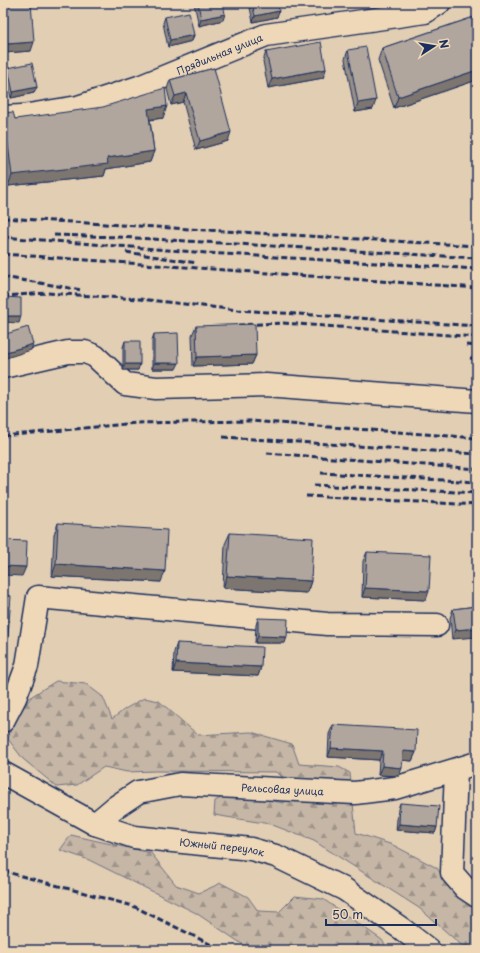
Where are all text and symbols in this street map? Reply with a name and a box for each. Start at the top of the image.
north arrow [414,26,454,66]
street label: Прядильная улица [174,29,265,78]
text: N [435,38,454,50]
street label: Рельсовая улица [241,779,325,798]
street label: Южный переулок [179,834,266,859]
scale bar [326,901,436,927]
text: 50 m [332,905,363,923]

